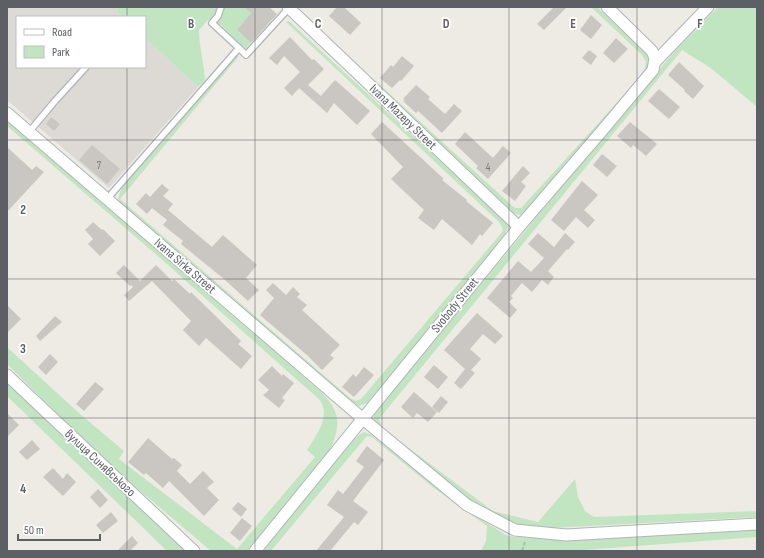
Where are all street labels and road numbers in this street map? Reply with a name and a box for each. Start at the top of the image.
street label: Ivana Mazepy Street [366,81,440,153]
street label: Ivana Sirka Street [151,235,219,297]
street label: Svobody Street [428,274,482,336]
street label: вулиця Синявського [61,426,139,500]

